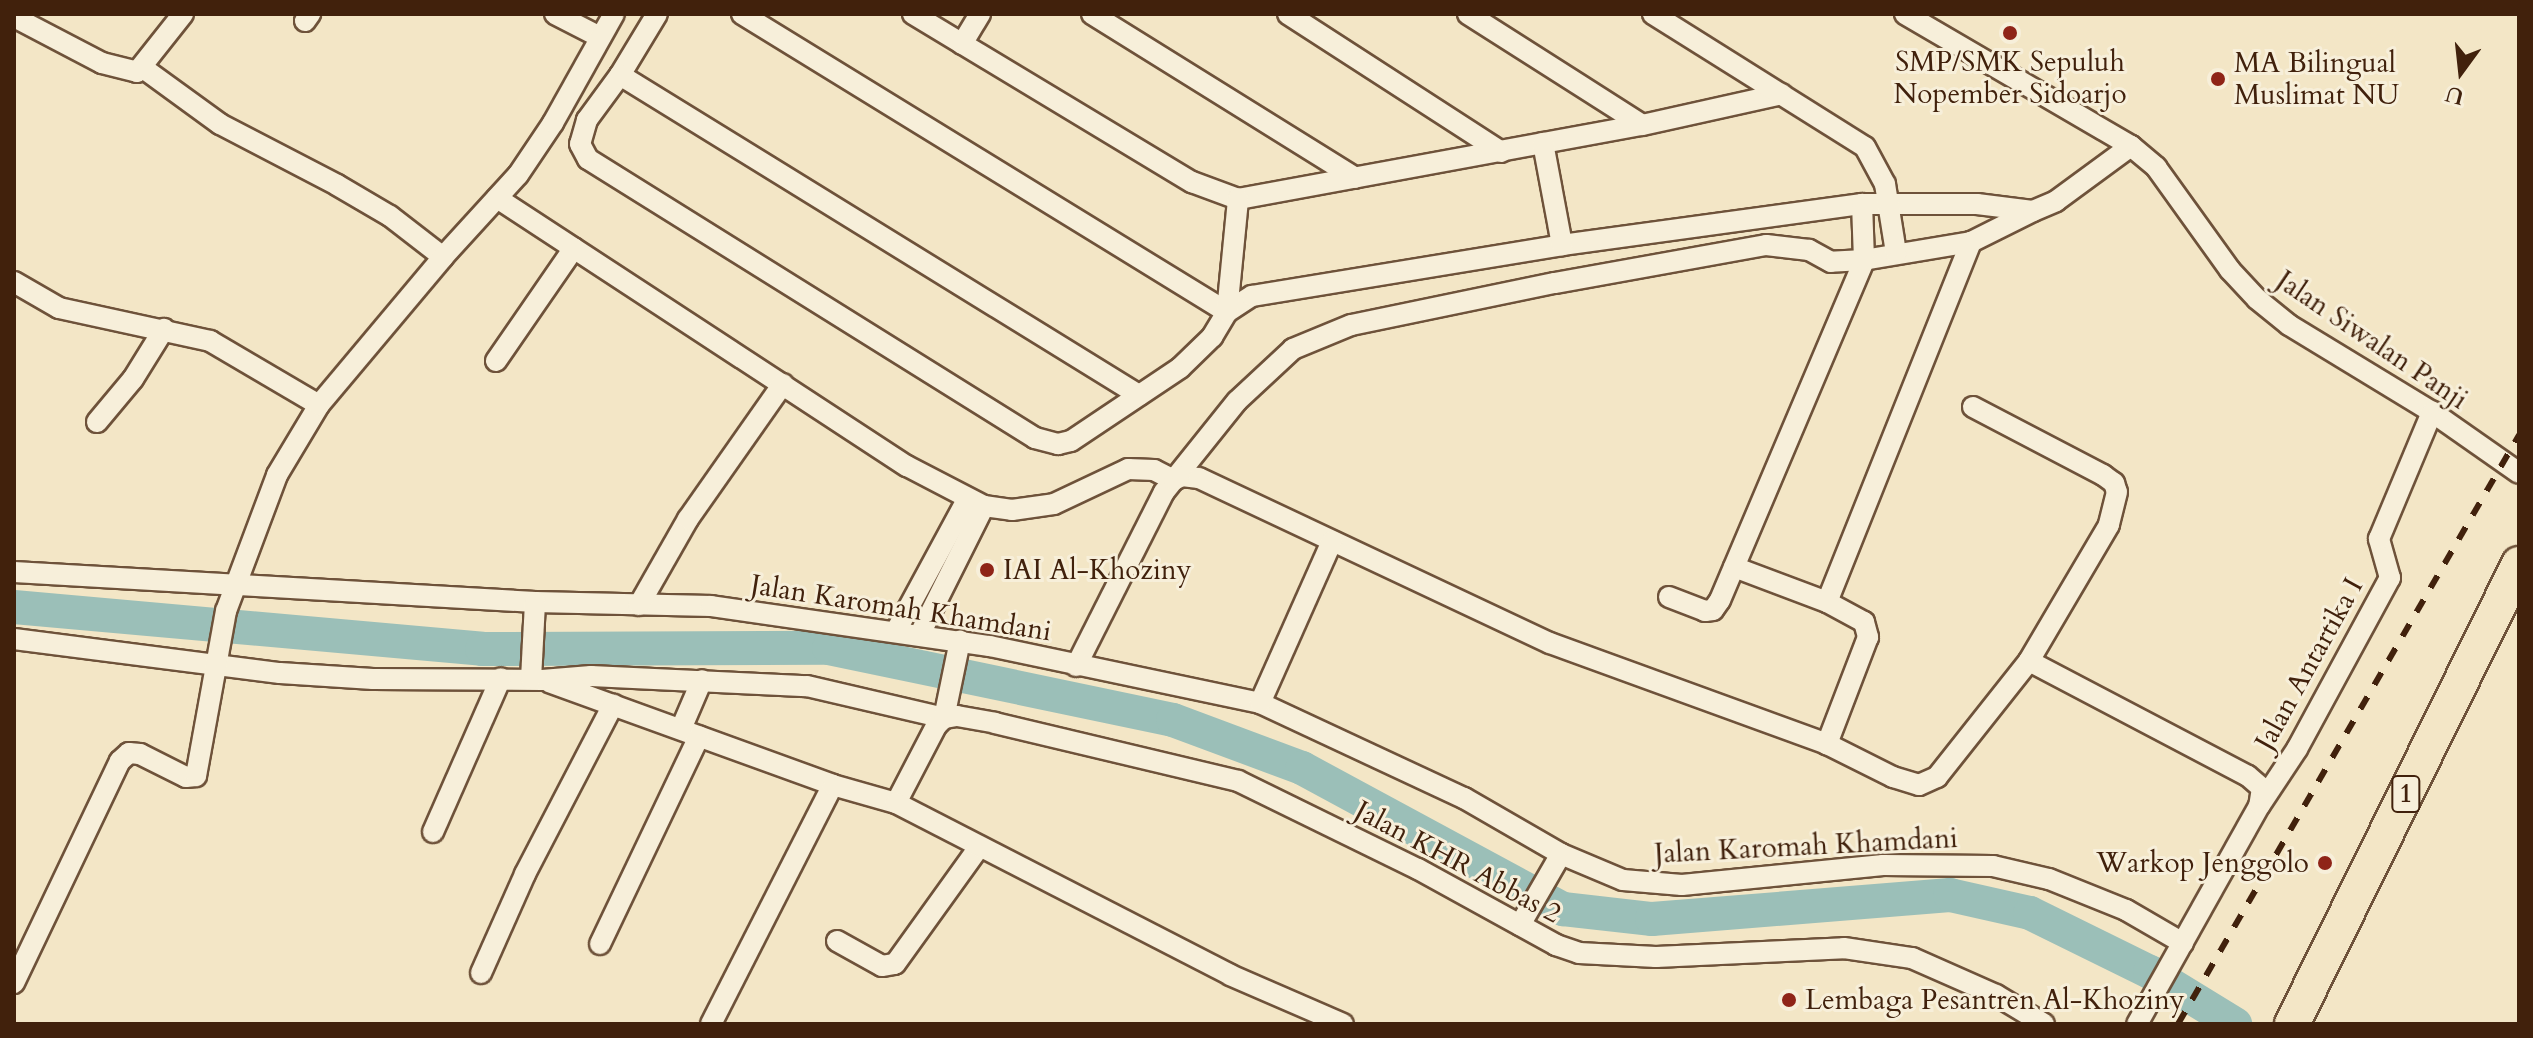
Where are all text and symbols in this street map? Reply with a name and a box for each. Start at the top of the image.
marker: SMP/SMK Sepuluh Nopember Sidoarjo [2001,24,2019,42]
north arrow [2421,32,2501,112]
place label: SMP/SMK Sepuluh Nopember Sidoarjo [1893,45,2127,111]
place label: MA Bilingual Muslimat NU [2234,46,2399,112]
marker: MA Bilingual Muslimat NU [2209,70,2227,88]
text: U [2442,78,2467,112]
street label: Jalan Siwalan Panji [2270,264,2474,416]
place label: IAI Al-Khoziny [1003,553,1192,587]
marker: IAI Al-Khoziny [978,561,996,579]
street label: Jalan Karomah Khamdani [748,568,1054,648]
street label: Jalan Antartika I [2248,572,2370,756]
road number: 1 [2390,772,2422,816]
street label: Jalan KHR Abbas 2 [1349,793,1567,931]
street label: Jalan Karomah Khamdani [1653,821,1959,871]
place label: Warkop Jenggolo [2096,846,2309,880]
marker: Warkop Jenggolo [2316,854,2334,872]
place label: Lembaga Pesantren Al-Khoziny [1805,983,2185,1017]
marker: Lembaga Pesantren Al-Khoziny [1780,991,1798,1009]

